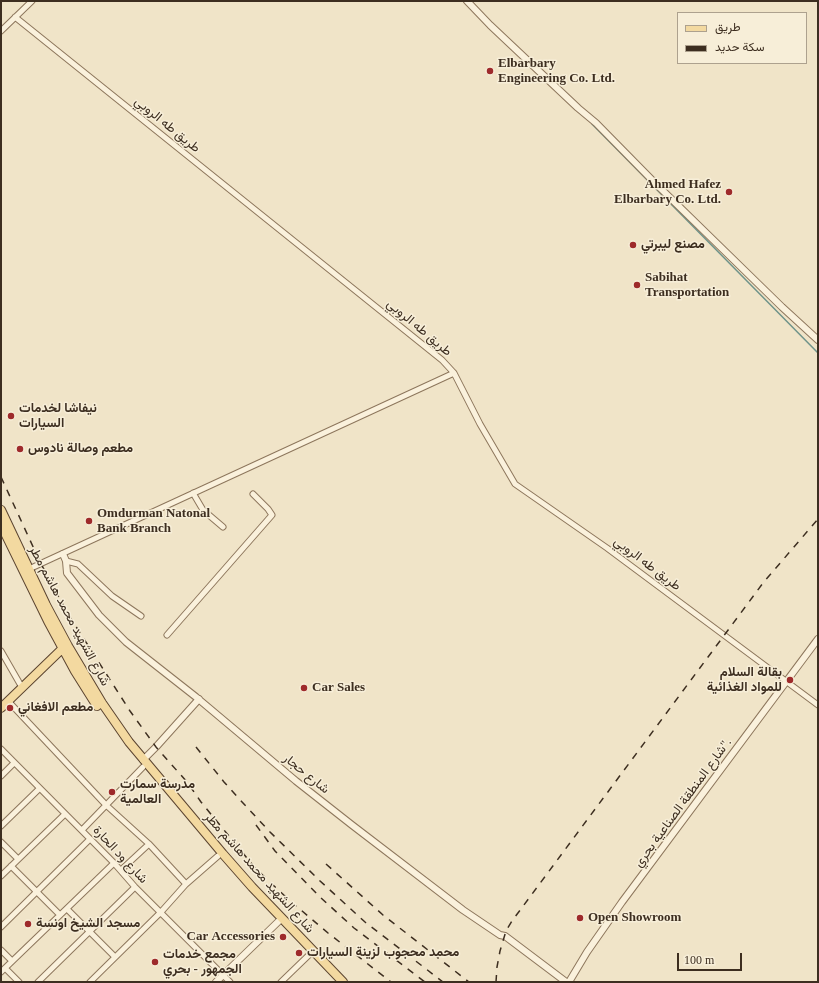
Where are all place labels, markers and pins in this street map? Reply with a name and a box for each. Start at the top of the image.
place label: Elbarbary Engineering Co. Ltd. [498,56,615,87]
marker: Elbarbary Engineering Co. Ltd. [485,66,495,76]
place label: Ahmed Hafez Elbarbary Co. Ltd. [614,177,721,208]
marker: Ahmed Hafez Elbarbary Co. Ltd. [724,187,734,197]
place label: مصنع ليبرتي [641,237,705,253]
marker: مصنع ليبرتي [628,240,638,250]
place label: Sabihat Transportation [645,270,729,301]
marker: Sabihat Transportation [632,280,642,290]
place label: نيفاشا لخدمات السيارات [19,401,97,432]
marker: نيفاشا لخدمات السيارات [6,411,16,421]
place label: مطعم وصالة نادوس [28,441,133,457]
marker: مطعم وصالة نادوس [15,444,25,454]
place label: Omdurman Natonal Bank Branch [97,506,210,537]
marker: Omdurman Natonal Bank Branch [84,516,94,526]
place label: بقالة السلام للمواد الغذائية [707,665,782,696]
marker: بقالة السلام للمواد الغذائية [785,675,795,685]
place label: Car Sales [312,680,365,696]
marker: Car Sales [299,683,309,693]
place label: مطعم الافغاني [18,700,93,716]
marker: مطعم الافغاني [5,703,15,713]
place label: مدرسة سمارت العالمية [120,777,195,808]
marker: مدرسة سمارت العالمية [107,787,117,797]
place label: Open Showroom [588,910,681,926]
marker: Open Showroom [575,913,585,923]
place label: مسجد الشيخ اونسة [36,916,140,932]
marker: مسجد الشيخ اونسة [23,919,33,929]
place label: Car Accessories [187,929,275,945]
marker: Car Accessories [278,932,288,942]
place label: محمد محجوب لزينة السيارات [307,945,459,961]
place label: مجمع خدمات الجمهور - بحري [163,947,242,978]
marker: محمد محجوب لزينة السيارات [294,948,304,958]
marker: مجمع خدمات الجمهور - بحري [150,957,160,967]

